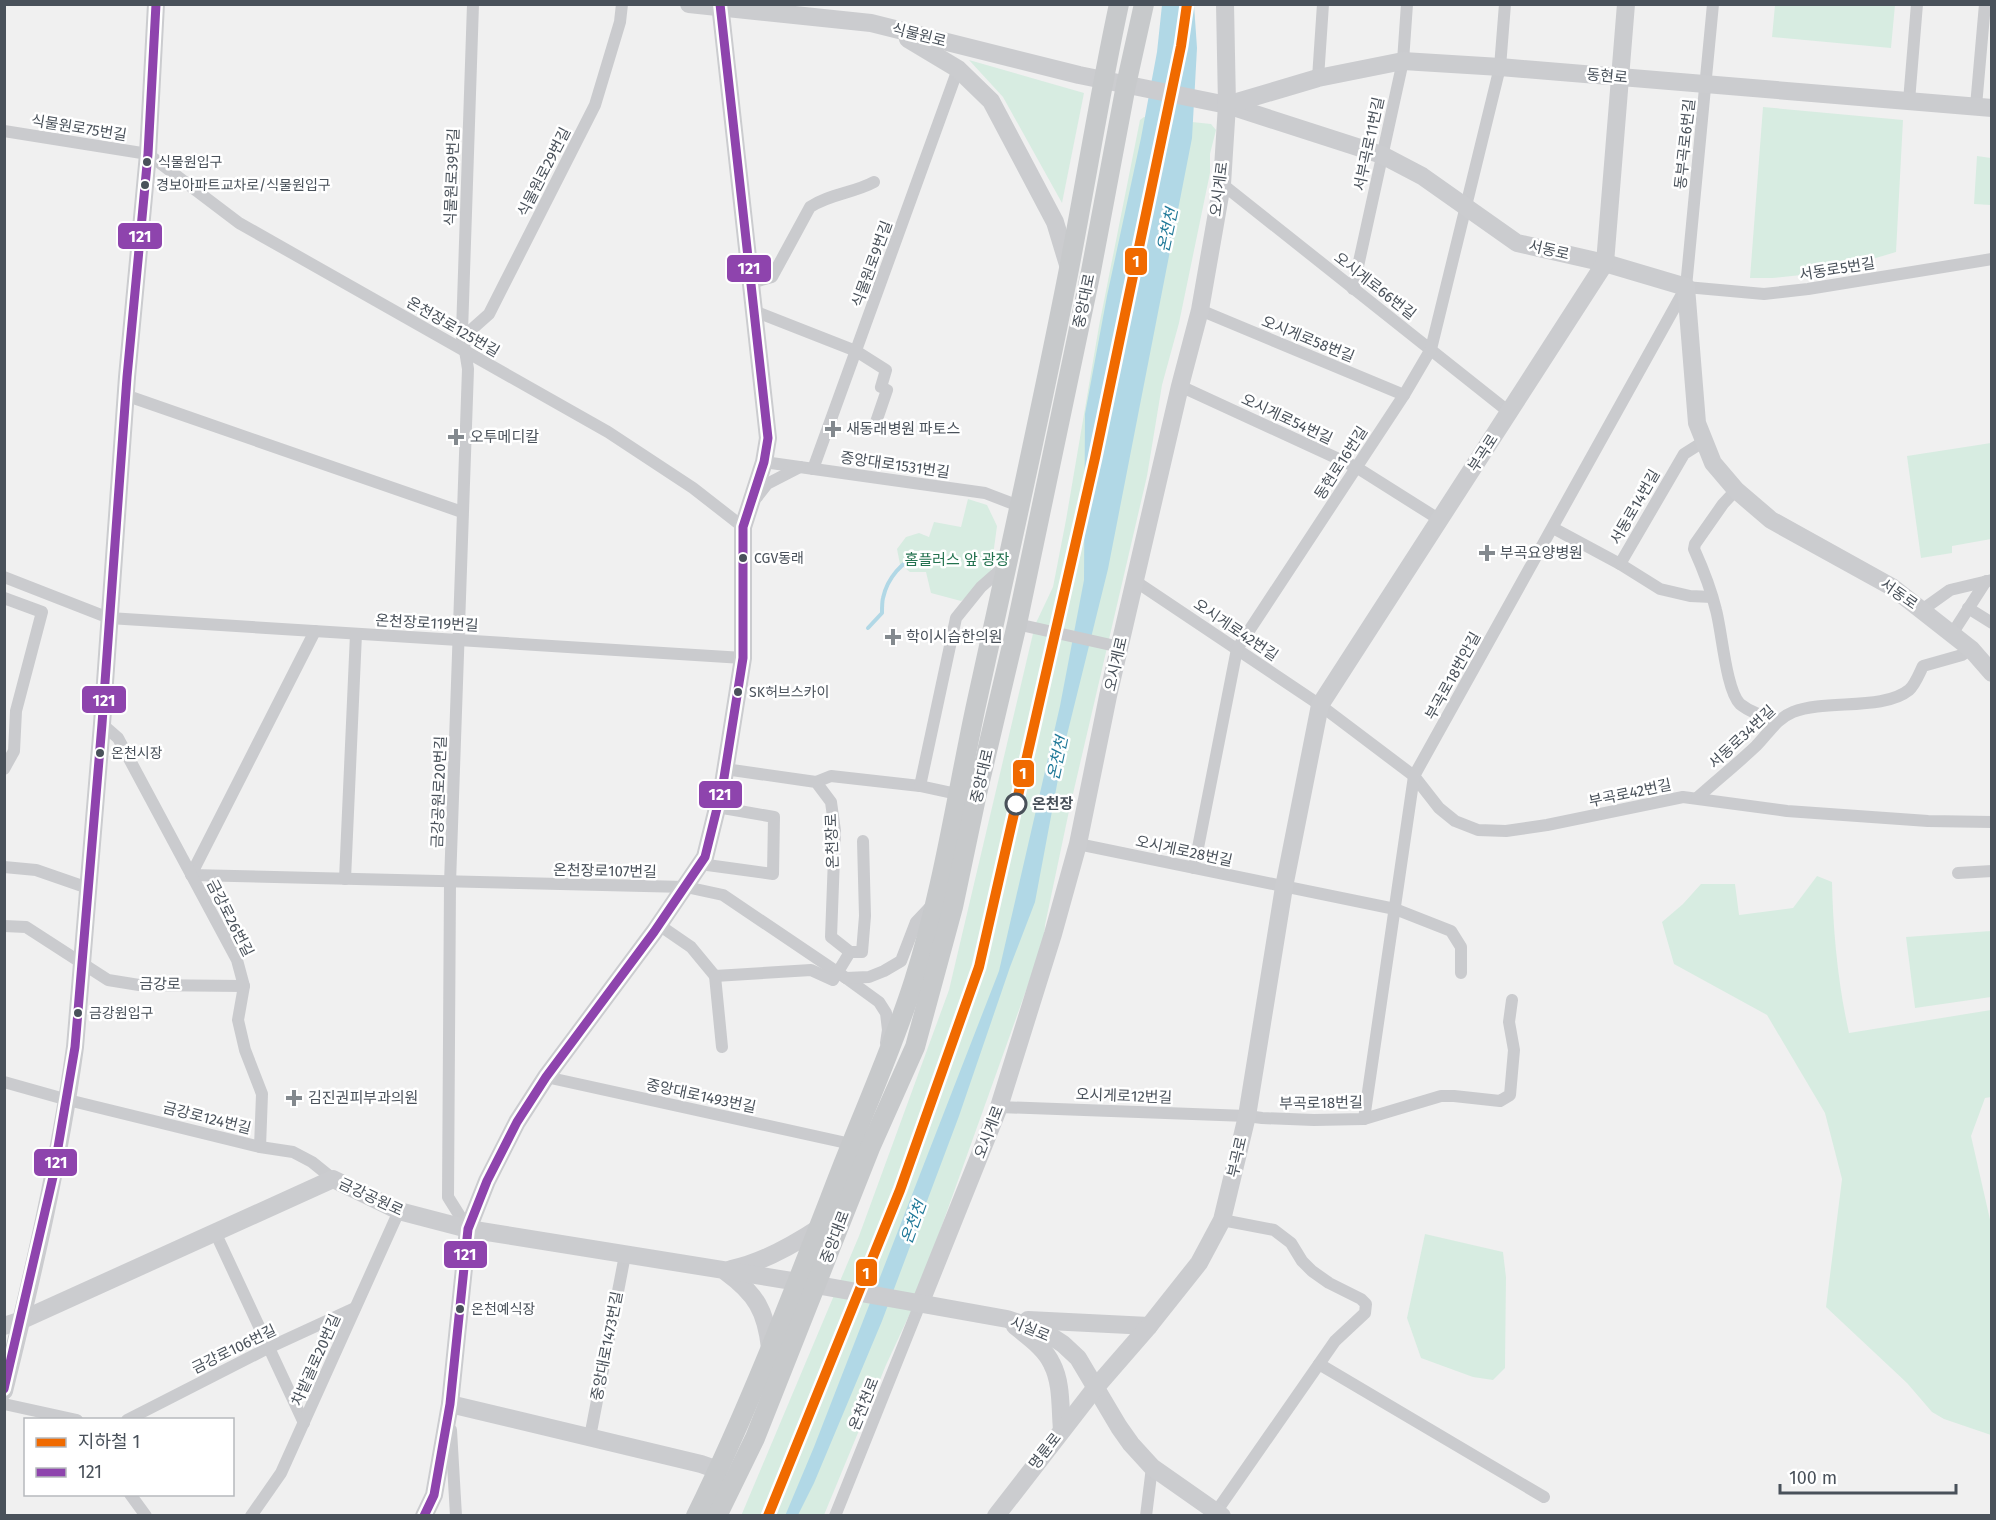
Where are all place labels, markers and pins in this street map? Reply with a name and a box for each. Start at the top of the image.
place label: 식물원입구 [158,154,223,171]
marker: 식물원입구 [141,156,153,168]
place label: 경보아파트교차로/식물원입구 [156,177,331,194]
marker: 경보아파트교차로/식물원입구 [139,179,151,191]
marker: 새동래병원 파토스 [824,420,842,438]
place label: 새동래병원 파토스 [846,420,961,438]
marker: 오투메디칼 [447,428,465,446]
place label: 오투메디칼 [470,428,539,446]
marker: 부곡요양병원 [1478,544,1496,562]
place label: 부곡요양병원 [1500,544,1583,562]
place label: CGV동래 [754,550,804,567]
marker: CGV동래 [737,552,749,564]
marker: 학이시습한의원 [884,628,902,646]
place label: 학이시습한의원 [906,628,1003,646]
place label: SK허브스카이 [749,684,829,701]
marker: SK허브스카이 [732,686,744,698]
place label: 온천시장 [111,745,163,762]
marker: 온천시장 [94,747,106,759]
marker: 온천장 [1005,793,1027,815]
place label: 온천장 [1032,795,1074,813]
place label: 금강원입구 [89,1005,154,1022]
marker: 금강원입구 [72,1007,84,1019]
marker: 김진권피부과의원 [285,1089,303,1107]
place label: 김진권피부과의원 [308,1089,418,1107]
place label: 온천예식장 [471,1301,536,1318]
marker: 온천예식장 [454,1303,466,1315]

